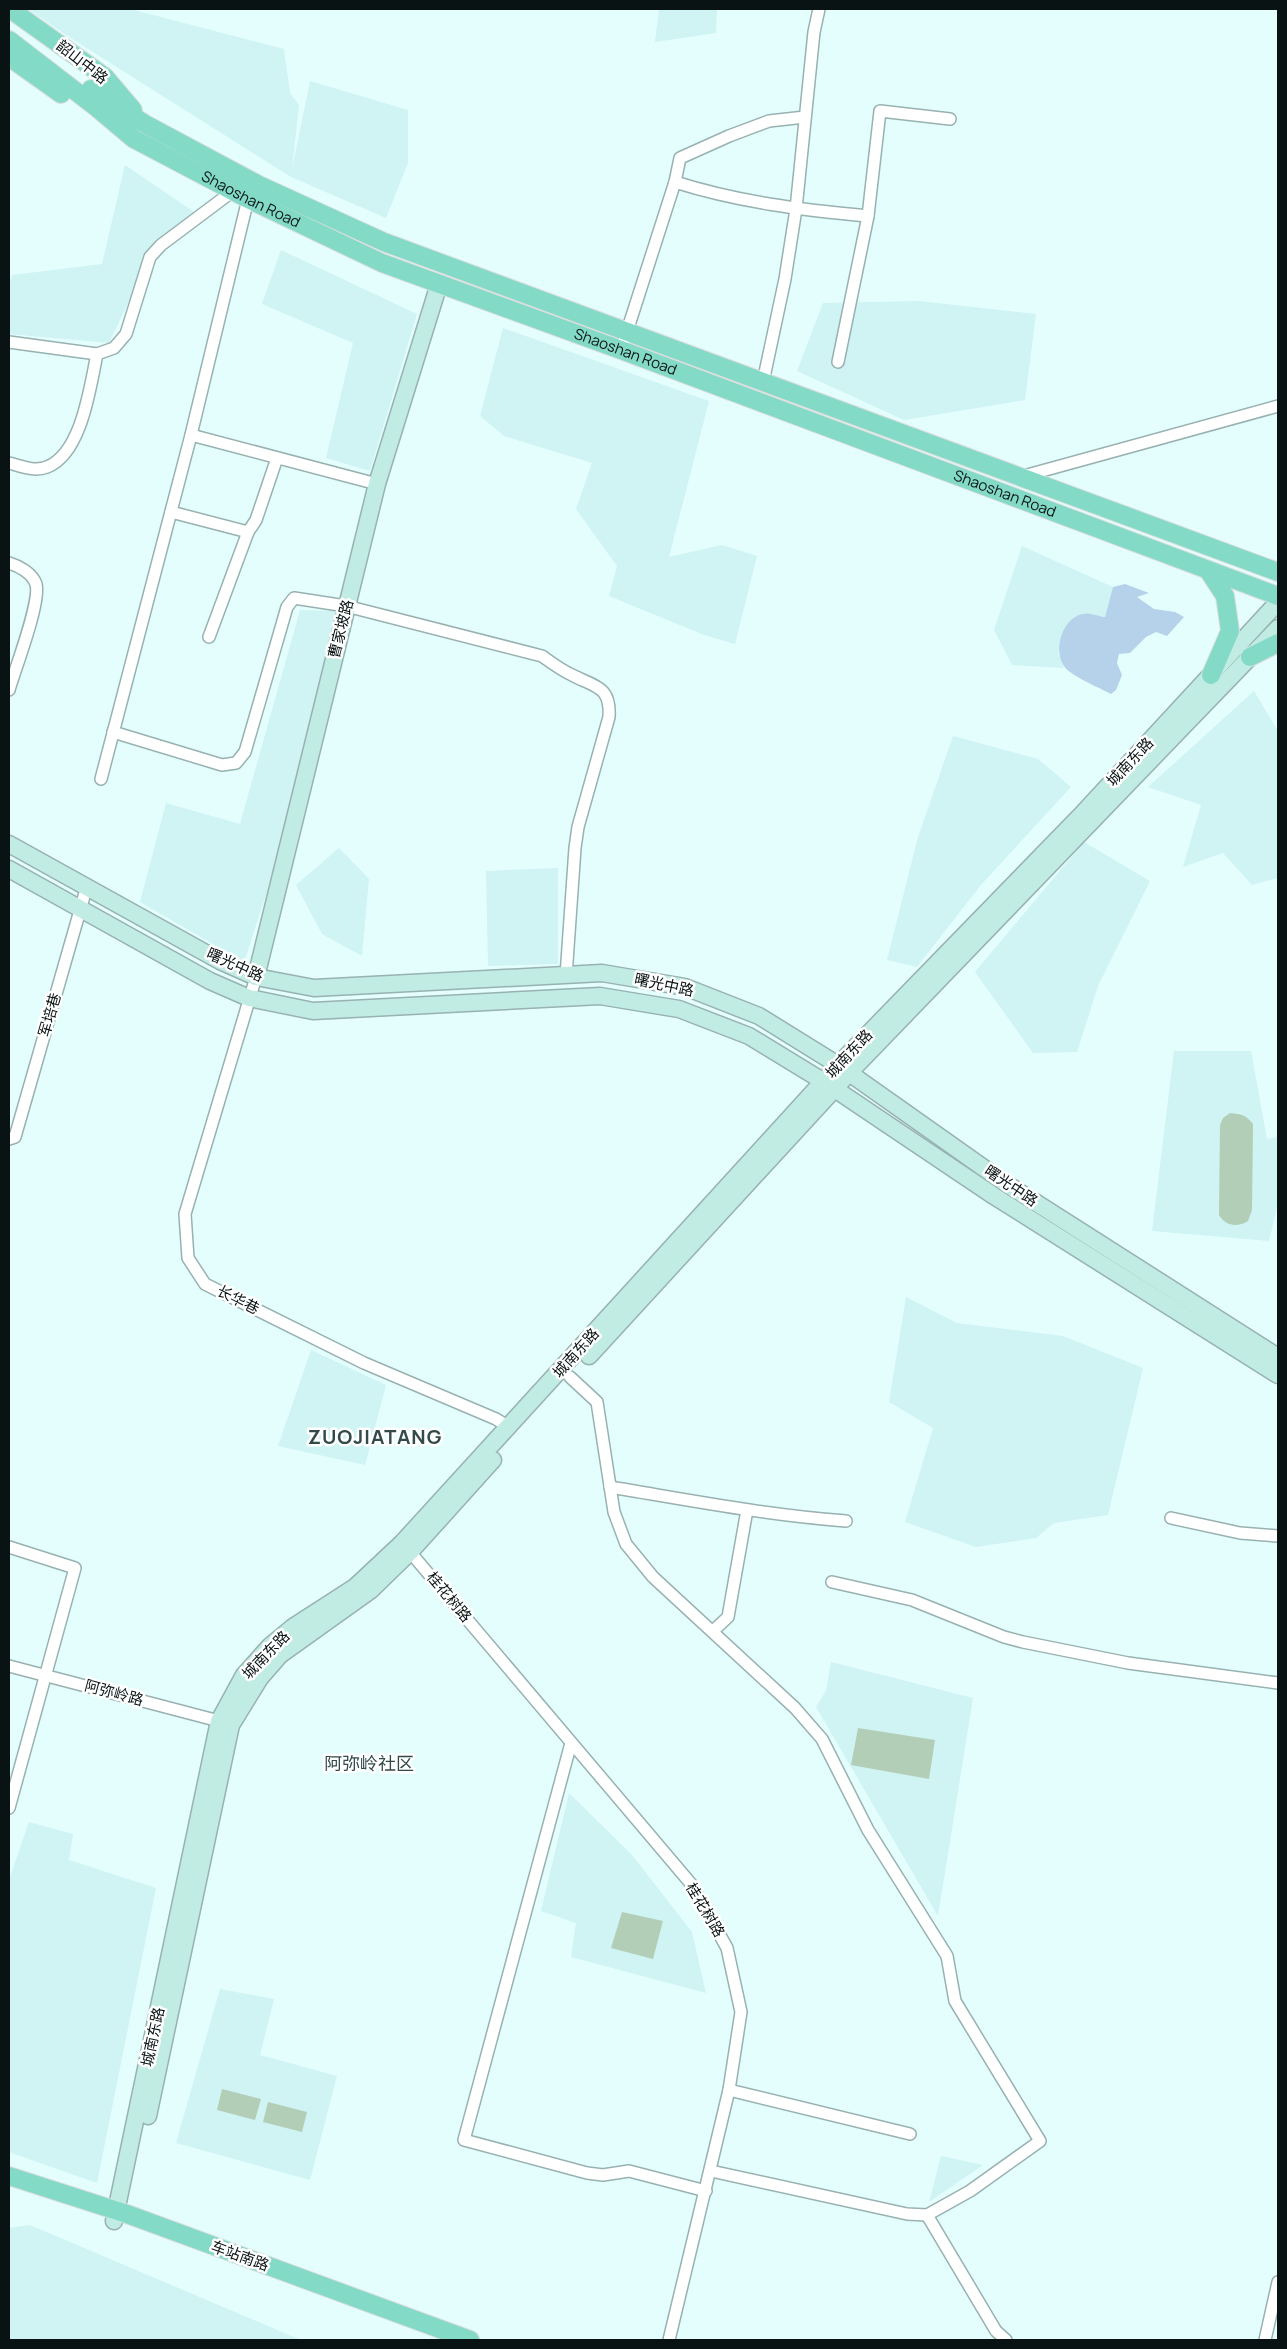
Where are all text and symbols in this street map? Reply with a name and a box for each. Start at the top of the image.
street label: 韶山中路 [52,35,112,88]
street label: Shaoshan Road [198,165,304,232]
street label: Shaoshan Road [571,323,680,380]
street label: Shaoshan Road [951,464,1059,522]
street label: 曹家坡路 [323,597,358,661]
street label: 城南东路 [1101,733,1158,791]
street label: 曙光中路 [204,943,267,986]
street label: 曙光中路 [633,968,696,1001]
street label: 军培巷 [33,990,66,1039]
street label: 城南东路 [820,1025,877,1083]
street label: 曙光中路 [981,1160,1042,1211]
street label: 长华巷 [213,1280,263,1319]
street label: 城南东路 [548,1323,604,1382]
district label: ZUOJIATANG [308,1423,442,1450]
street label: 桂花树路 [422,1567,477,1626]
street label: 城南东路 [237,1626,294,1684]
street label: 阿弥岭路 [82,1675,146,1710]
district label: 阿弥岭社区 [324,1751,414,1775]
street label: 桂花树路 [681,1879,730,1941]
street label: 城南东路 [136,2005,169,2068]
street label: 车站南路 [208,2235,272,2276]

